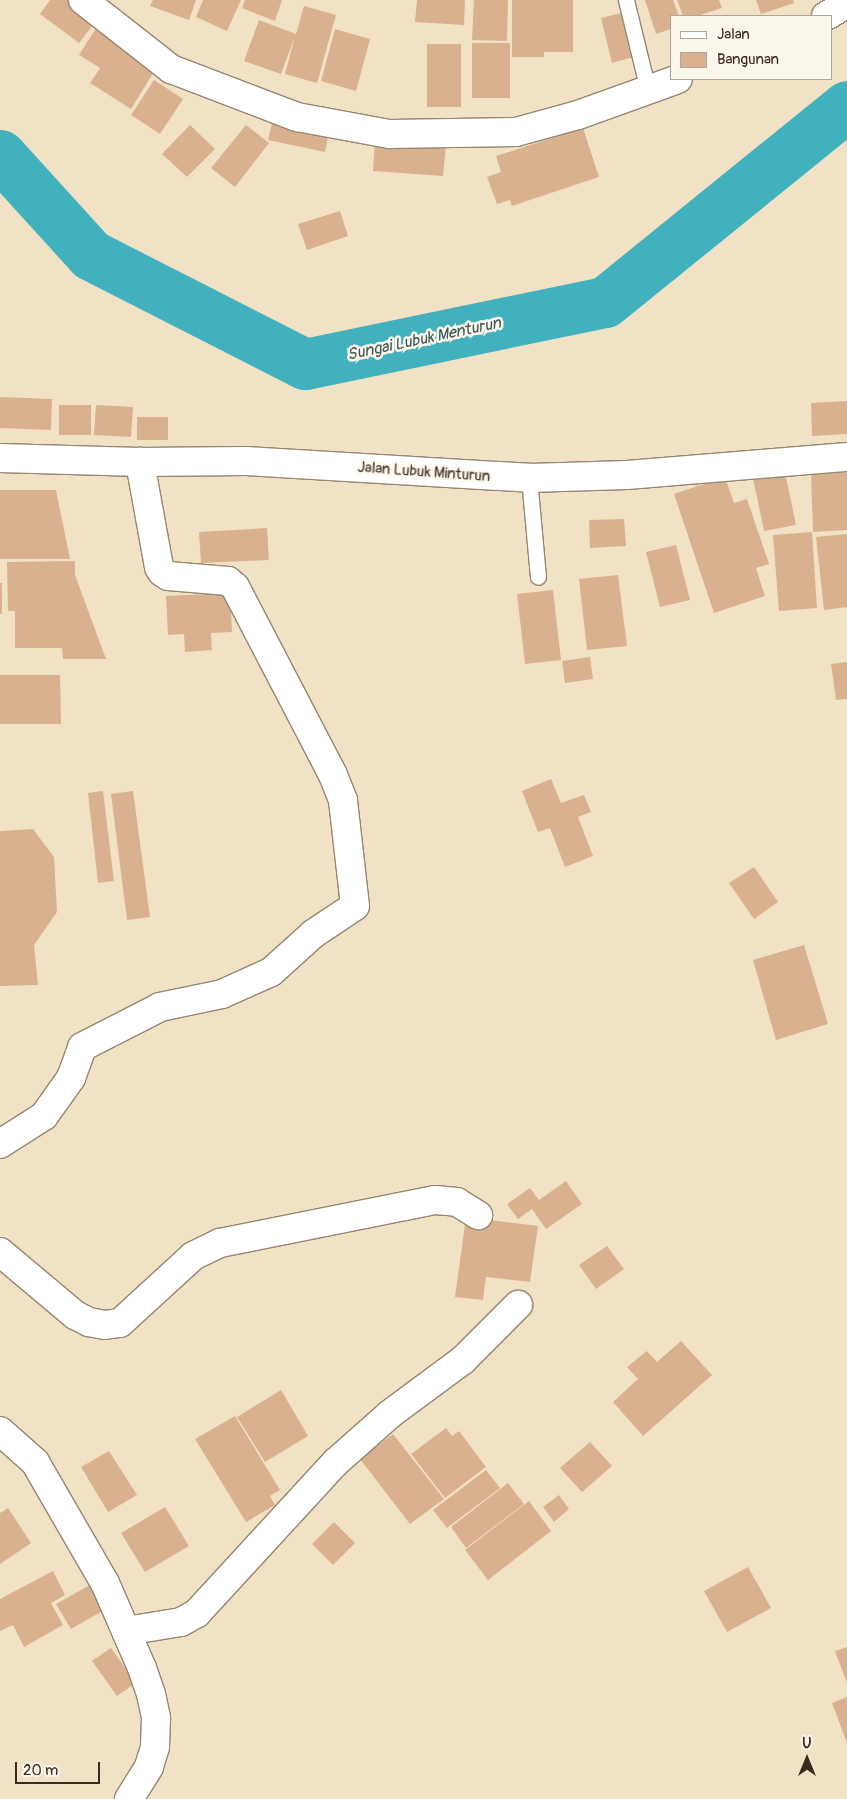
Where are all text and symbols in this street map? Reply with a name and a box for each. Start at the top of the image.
legend [670,15,832,80]
text: Jalan [717,25,750,44]
text: Bangunan [717,50,779,69]
water label: Sungai Lubuk Menturun [345,313,503,365]
street label: Jalan Lubuk Minturun [357,458,491,486]
north arrow [782,1734,832,1784]
text: U [802,1735,812,1752]
scale bar [18,1752,102,1784]
text: 20 m [23,1761,58,1780]

